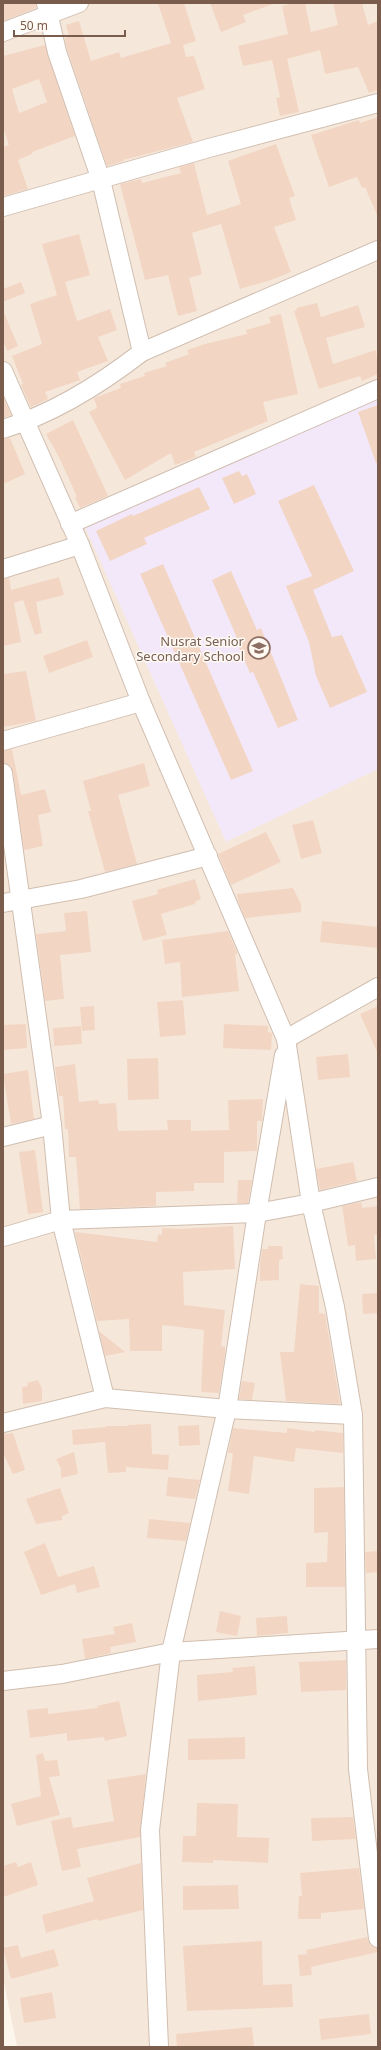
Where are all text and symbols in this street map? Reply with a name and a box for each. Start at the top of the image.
scale bar [14,12,125,38]
text: 50 m [20,17,48,34]
place label: Nusrat Senior Secondary School [136,632,245,665]
school or university icon: Nusrat Senior Secondary School [246,635,272,661]

